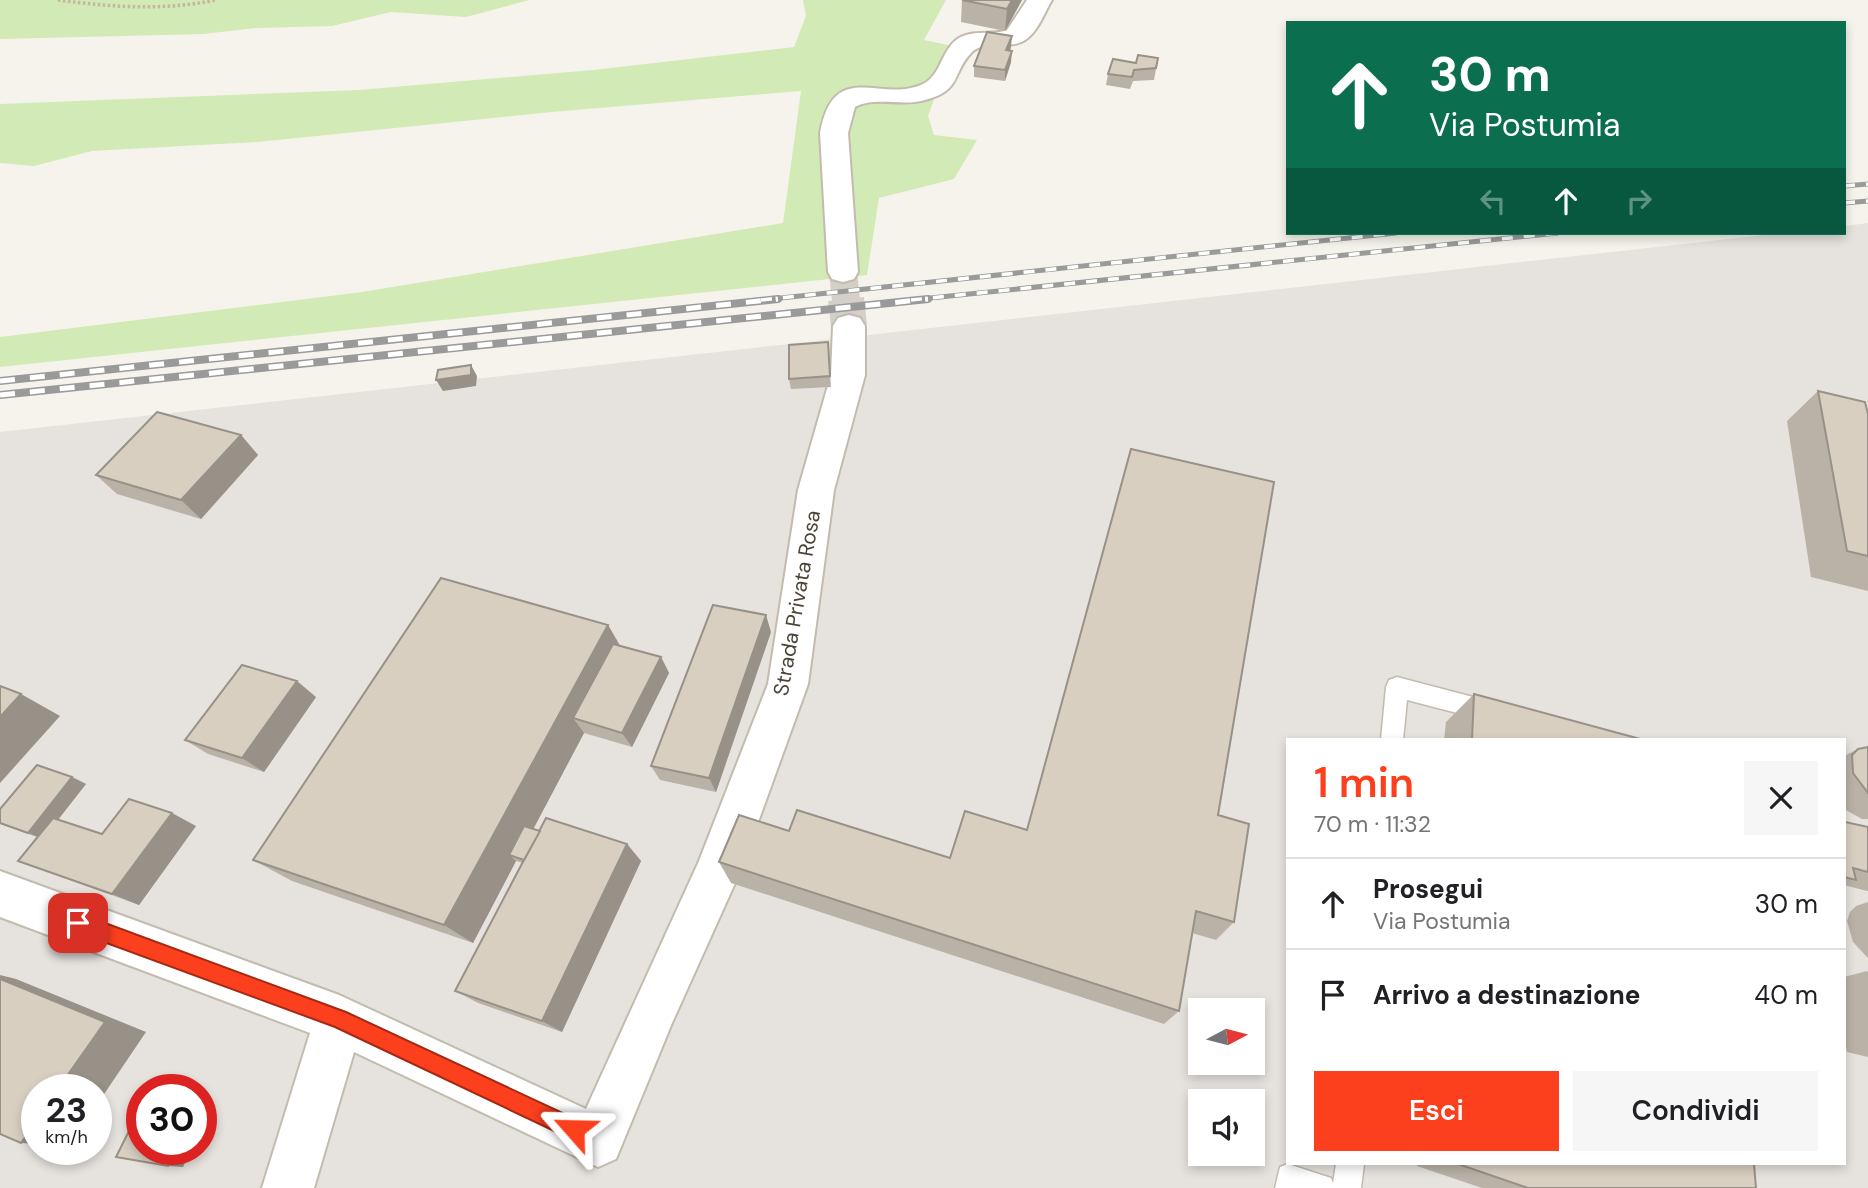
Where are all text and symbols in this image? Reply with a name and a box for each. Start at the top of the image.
text: 30 m [1429,42,1551,106]
icon: ahead [1314,49,1405,140]
text: Via Postumia [1429,104,1620,146]
icon: left [1474,182,1512,220]
icon: ahead [1547,182,1585,220]
icon: right [1620,182,1658,220]
street label: Strada Privata Rosa [767,508,827,698]
text: 1 min [1314,755,1414,810]
button: close [1744,761,1818,835]
text: 70 m · 11:32 [1314,809,1431,839]
text: Prosegui [1373,872,1483,906]
icon: ahead [1314,885,1352,923]
text: 30 m [1755,887,1818,921]
pin [48,893,108,953]
icon: arrive [59,904,97,942]
text: Via Postumia [1373,906,1511,936]
icon: arrive [1314,976,1352,1014]
text: Arrivo a destinazione [1373,978,1640,1012]
text: 40 m [1754,978,1818,1012]
north arrow [1188,998,1265,1074]
map controls [1188,998,1265,1166]
button: Esci [1314,1071,1559,1151]
button: Condividi [1573,1071,1818,1151]
speed limit sign: 30 [126,1074,217,1165]
text: 23 [46,1087,87,1133]
button: sound [1188,1089,1265,1166]
position arrow [537,1092,611,1166]
text: km/h [45,1125,88,1149]

